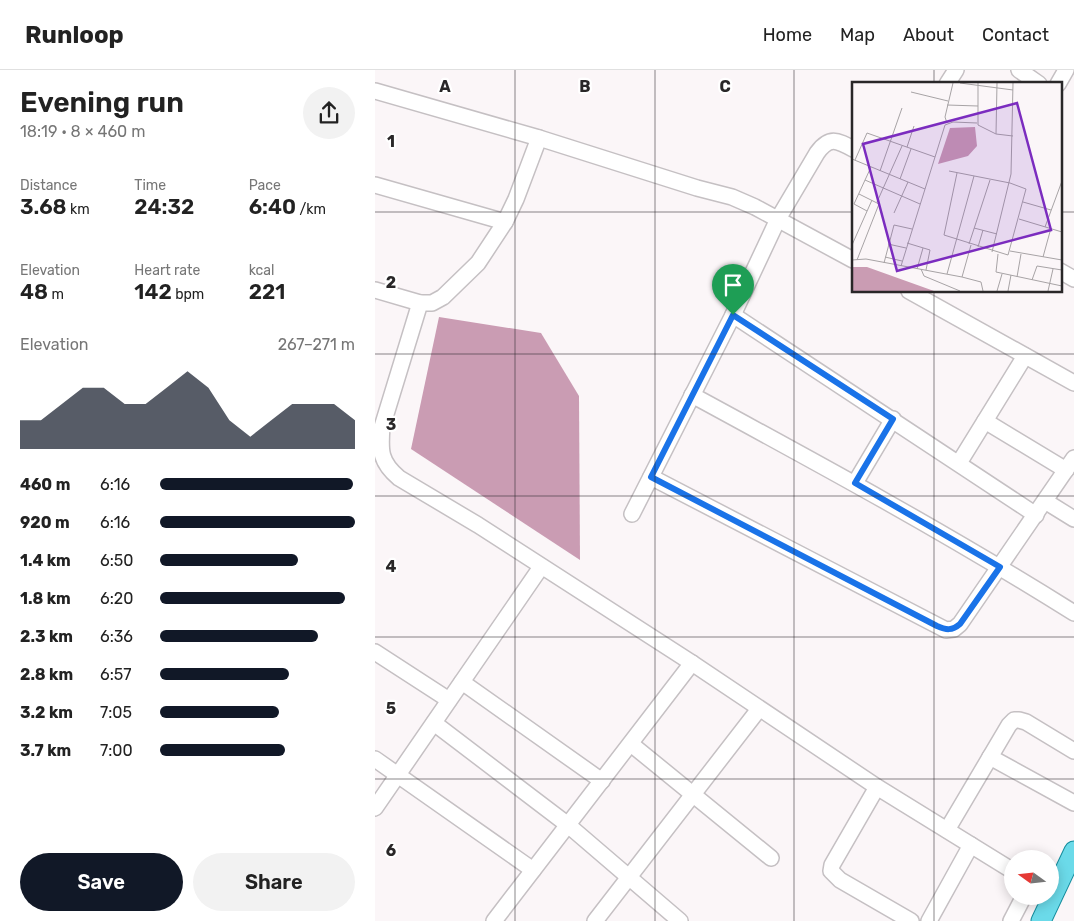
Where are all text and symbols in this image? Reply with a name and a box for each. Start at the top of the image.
text: Runloop [25,21,124,49]
text: Home [763,24,812,46]
text: Map [840,24,875,46]
text: About [903,24,954,46]
text: Contact [982,24,1049,46]
text: A [439,77,451,96]
text: B [579,77,591,96]
text: C [719,77,731,96]
inset map [852,82,1061,292]
text: Evening run [20,86,184,119]
button: share [303,87,355,139]
text: 18:19 · 8 × 460 m [20,122,145,141]
text: 1 [387,132,395,151]
text: Distance [20,177,77,194]
text: Time [134,177,166,194]
text: Pace [249,177,281,194]
text: 3.68 [20,194,67,219]
text: 24:32 [134,194,194,219]
text: 6:40 [249,194,296,219]
text: km [67,201,90,218]
text: /km [296,201,326,218]
text: Elevation [20,262,80,279]
text: Heart rate [134,262,200,279]
text: kcal [249,262,274,279]
pin [712,264,754,315]
icon: arrive [719,271,747,299]
text: 2 [386,273,396,292]
text: 48 [20,279,48,304]
text: 142 [134,279,172,304]
text: 221 [249,279,285,304]
text: m [48,286,64,303]
text: bpm [172,286,204,303]
text: Elevation [20,335,89,354]
text: 267–271 m [278,335,355,354]
text: 3 [386,415,396,434]
text: 460 m [20,475,70,494]
text: 6:16 [100,475,130,494]
text: 920 m [20,513,70,532]
text: 6:16 [100,513,130,532]
text: 1.4 km [20,551,71,570]
text: 6:50 [100,551,133,570]
text: 4 [386,557,397,576]
text: 1.8 km [20,589,71,608]
text: 6:20 [100,589,133,608]
text: 2.3 km [20,627,73,646]
text: 6:36 [100,627,133,646]
text: 2.8 km [20,665,73,684]
text: 6:57 [100,665,131,684]
text: 5 [386,699,396,718]
text: 3.2 km [20,703,73,722]
text: 7:05 [100,703,132,722]
text: 3.7 km [20,741,71,760]
text: 7:00 [100,741,133,760]
text: 6 [386,841,396,860]
north arrow [1004,850,1059,905]
map controls [1004,850,1059,905]
button: Save [20,853,183,911]
button: Share [193,853,355,911]

